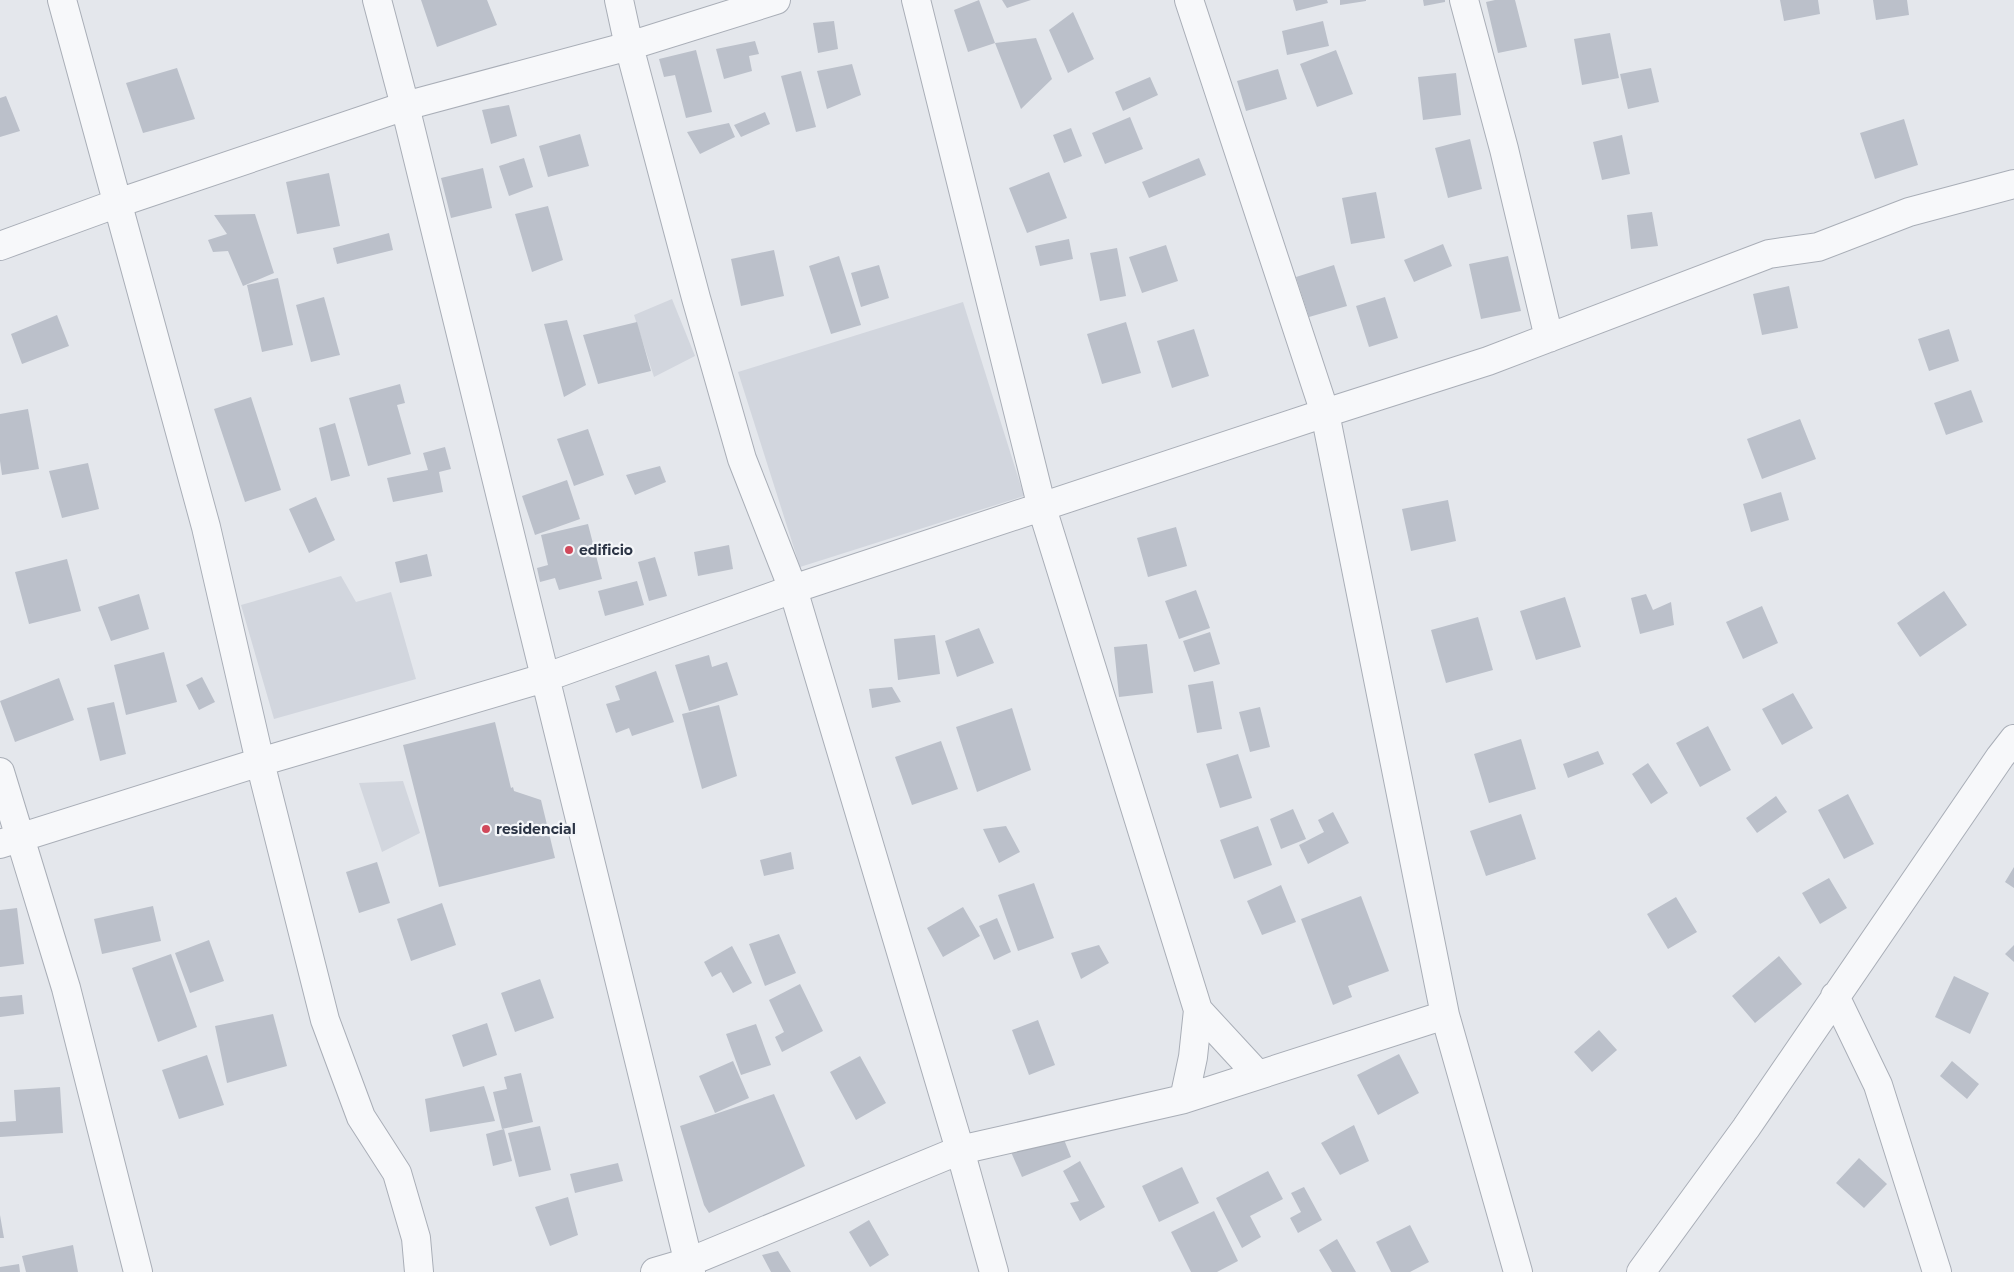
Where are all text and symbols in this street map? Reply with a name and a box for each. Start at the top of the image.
place label: edificio [579,541,633,559]
marker: edificio [563,544,575,556]
place label: residencial [496,820,576,838]
marker: residencial [480,823,492,835]

